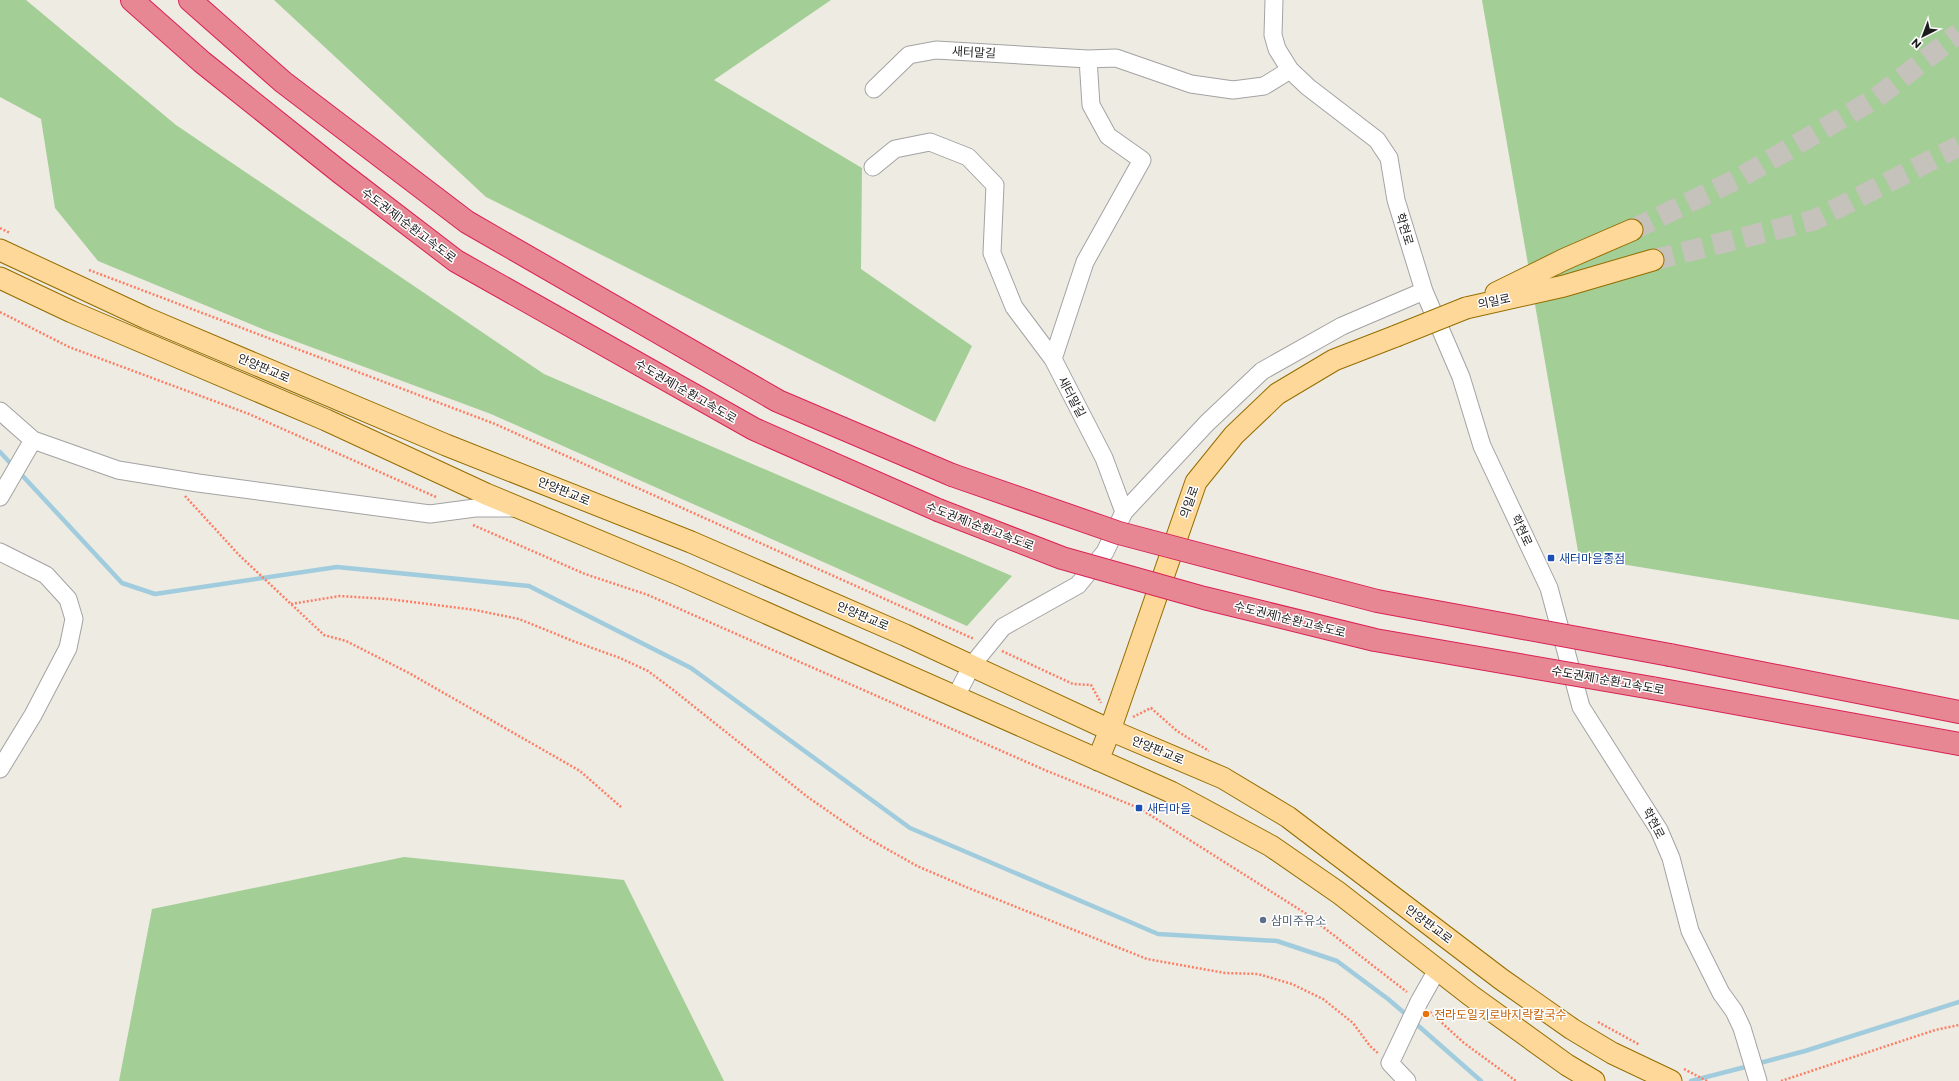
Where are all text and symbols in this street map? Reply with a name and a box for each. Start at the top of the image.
north arrow [1903,16,1943,56]
text: N [1908,35,1924,52]
street label: 새터말길 [952,43,996,61]
street label: 수도권제1순환고속도로 [359,184,459,266]
street label: 학현로 [1393,211,1417,247]
street label: 의일로 [1476,290,1512,312]
street label: 안양판교로 [236,350,292,386]
street label: 수도권제1순환고속도로 [633,356,739,426]
street label: 새터말길 [1055,374,1089,420]
street label: 안양판교로 [536,474,592,508]
street label: 의일로 [1176,484,1202,520]
street label: 수도권제1순환고속도로 [924,498,1036,554]
street label: 학현로 [1508,512,1536,548]
place label: 새터마을종점 [1559,551,1625,566]
marker: 새터마을종점 [1546,553,1556,563]
street label: 안양판교로 [835,598,891,634]
street label: 수도권제1순환고속도로 [1233,598,1347,640]
street label: 수도권제1순환고속도로 [1550,663,1666,697]
street label: 안양판교로 [1130,733,1186,767]
place label: 새터마을 [1147,801,1191,816]
marker: 새터마을 [1134,803,1144,813]
street label: 학현로 [1640,805,1668,841]
street label: 안양판교로 [1402,901,1456,947]
place label: 삼미주유소 [1271,913,1326,928]
marker: 삼미주유소 [1258,915,1268,925]
place label: 전라도일키로바지락칼국수 [1434,1007,1566,1022]
marker: 전라도일키로바지락칼국수 [1421,1009,1431,1019]

